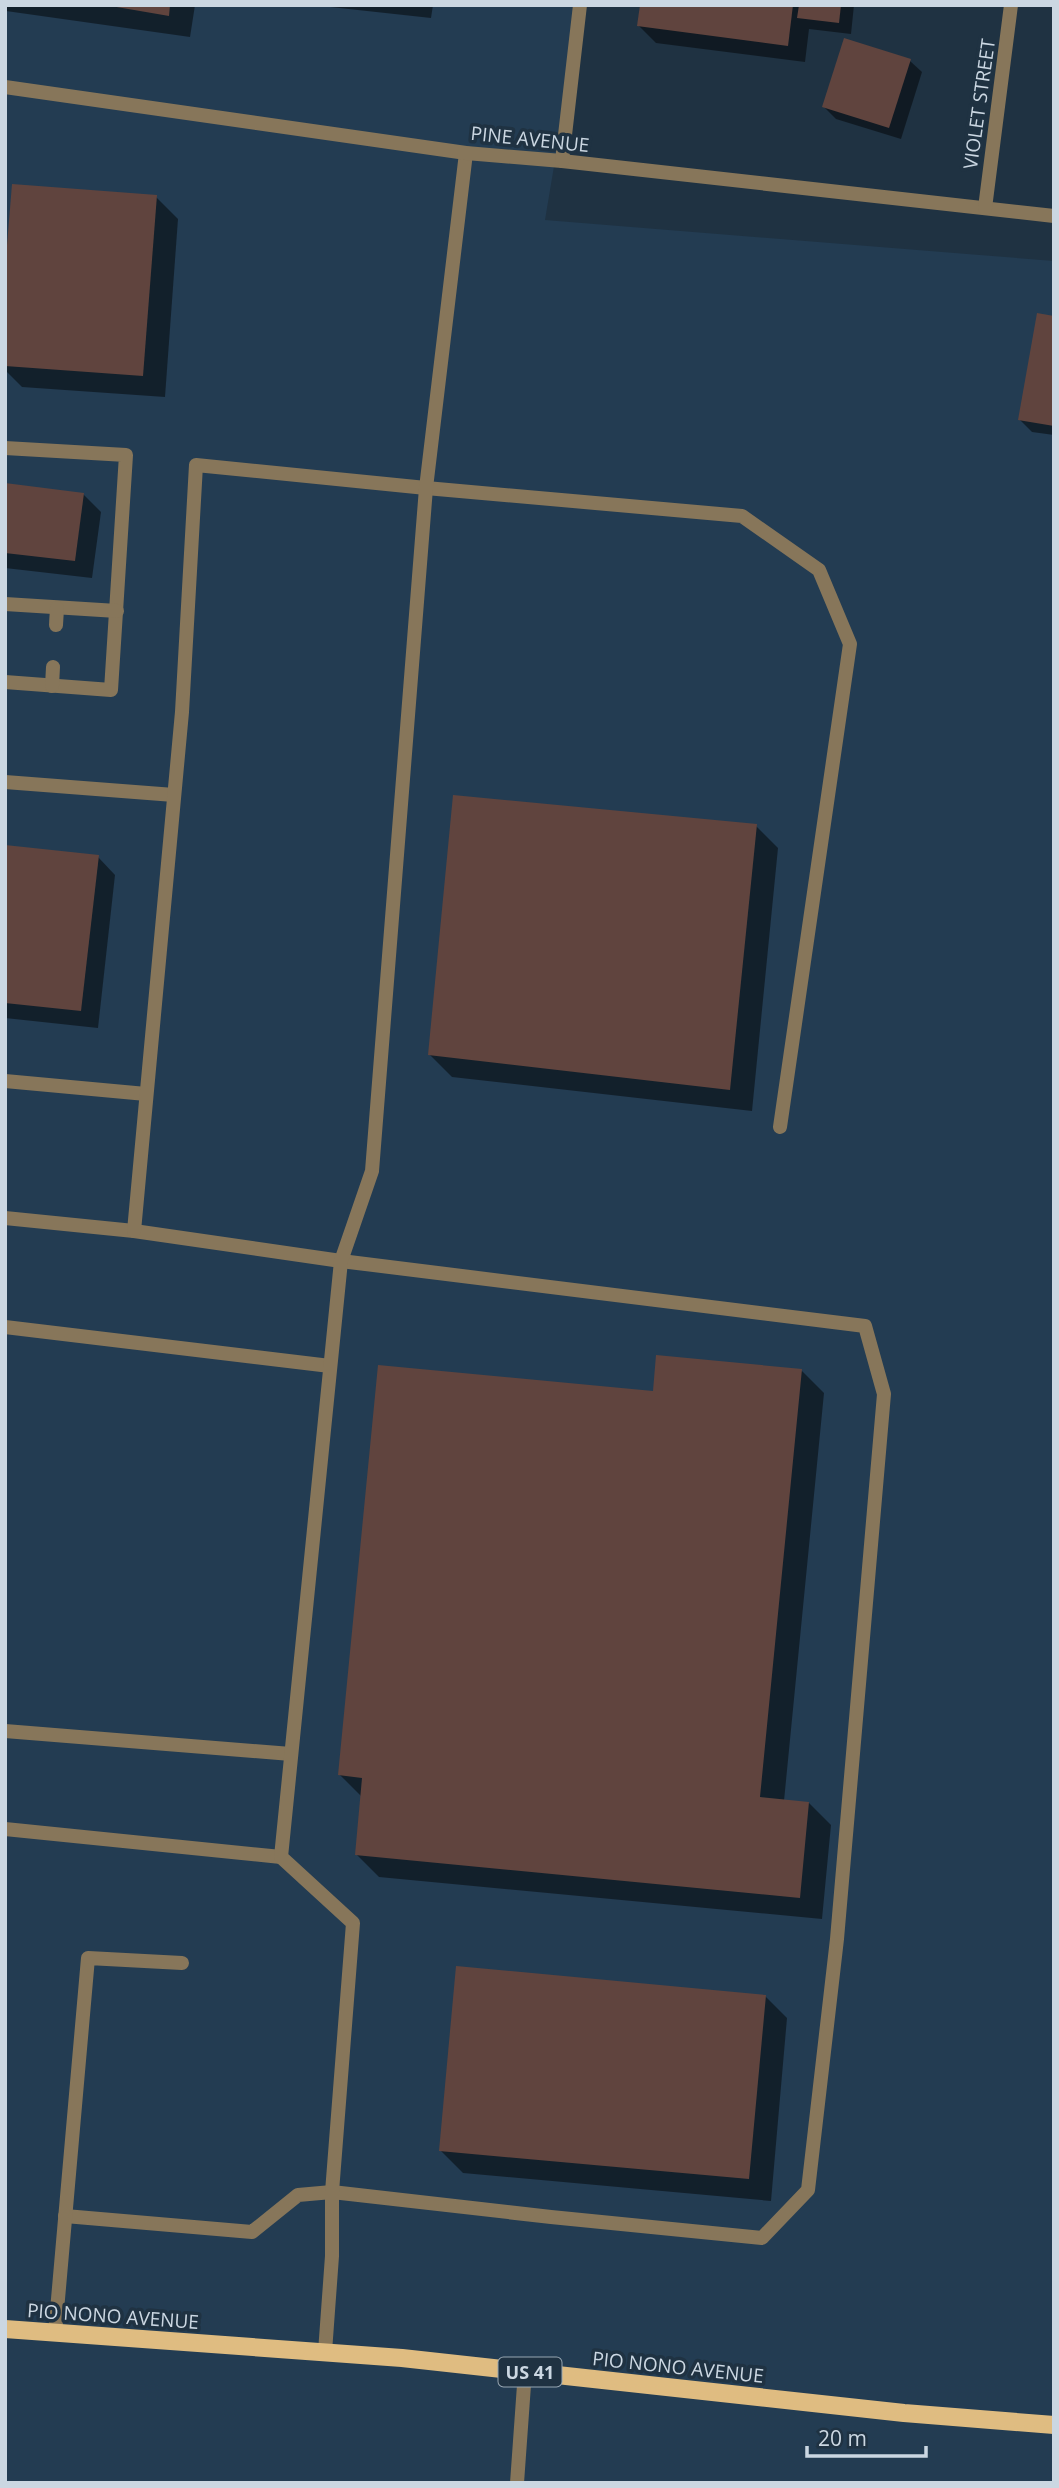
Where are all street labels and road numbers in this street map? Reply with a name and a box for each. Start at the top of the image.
street label: VIOLET STREET [957,37,1001,171]
street label: PINE AVENUE [469,120,591,158]
street label: PIO NONO AVENUE [26,2297,200,2335]
street label: PIO NONO AVENUE [591,2345,765,2389]
road number: US 41 [498,2358,562,2386]

